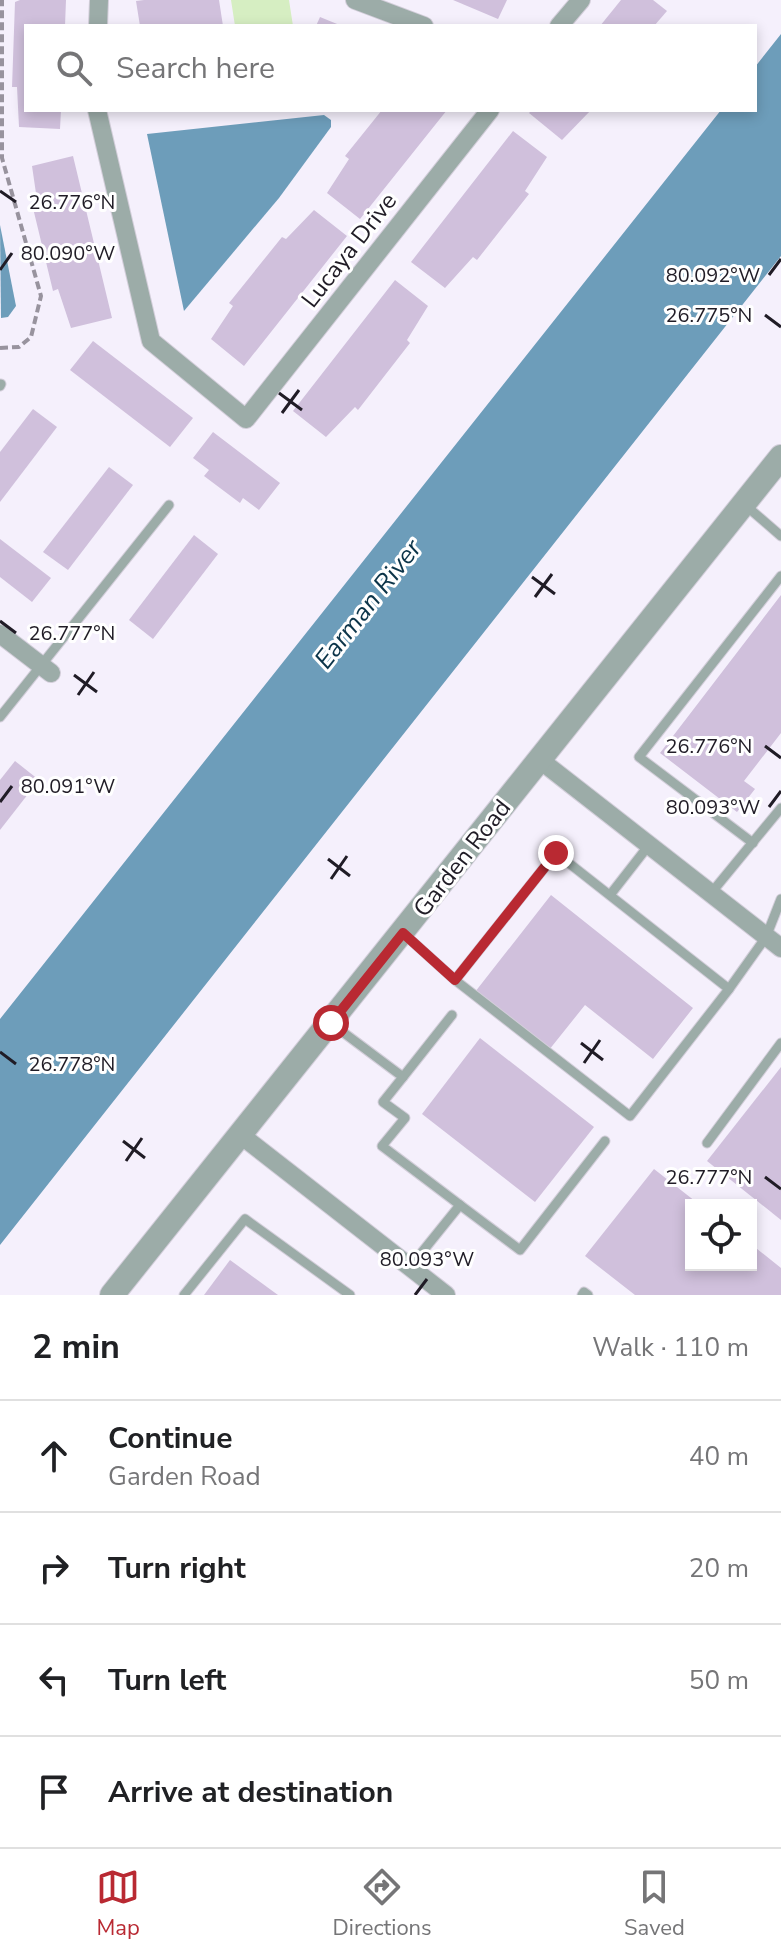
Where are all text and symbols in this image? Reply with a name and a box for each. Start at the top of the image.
search box [24,24,757,112]
icon: search [52,46,96,90]
text: Search here [116,48,275,89]
street label: Lucaya Drive [294,186,404,314]
text: 26.776°N [29,189,115,216]
text: 80.090°W [21,240,115,267]
text: 80.092°W [666,262,760,289]
text: 26.775°N [666,302,752,329]
water label: Earman River [306,531,430,676]
text: 26.777°N [29,620,115,647]
text: 26.776°N [666,733,752,760]
text: 80.091°W [21,773,115,800]
street label: Garden Road [406,793,518,923]
text: 80.093°W [666,794,760,821]
route end [538,835,574,871]
route start [313,1005,349,1041]
text: 26.778°N [29,1051,115,1078]
text: 26.777°N [666,1164,752,1191]
map controls [685,1199,757,1271]
button: locate [685,1199,757,1271]
text: 80.093°W [380,1246,474,1273]
text: 2 min [32,1324,120,1370]
text: Walk · 110 m [592,1330,749,1365]
text: Continue [108,1418,233,1459]
icon: ahead [32,1434,76,1478]
text: 40 m [689,1439,749,1474]
text: Garden Road [108,1459,261,1494]
icon: right [32,1546,76,1590]
text: Turn right [108,1548,246,1589]
text: 20 m [689,1551,749,1586]
icon: left [32,1658,76,1702]
text: Turn left [108,1660,226,1701]
text: 50 m [689,1663,749,1698]
icon: arrive [32,1770,76,1814]
text: Arrive at destination [108,1772,393,1813]
tab: Map [96,1865,140,1943]
tab: Directions [333,1865,432,1943]
tab: Saved [624,1865,685,1943]

